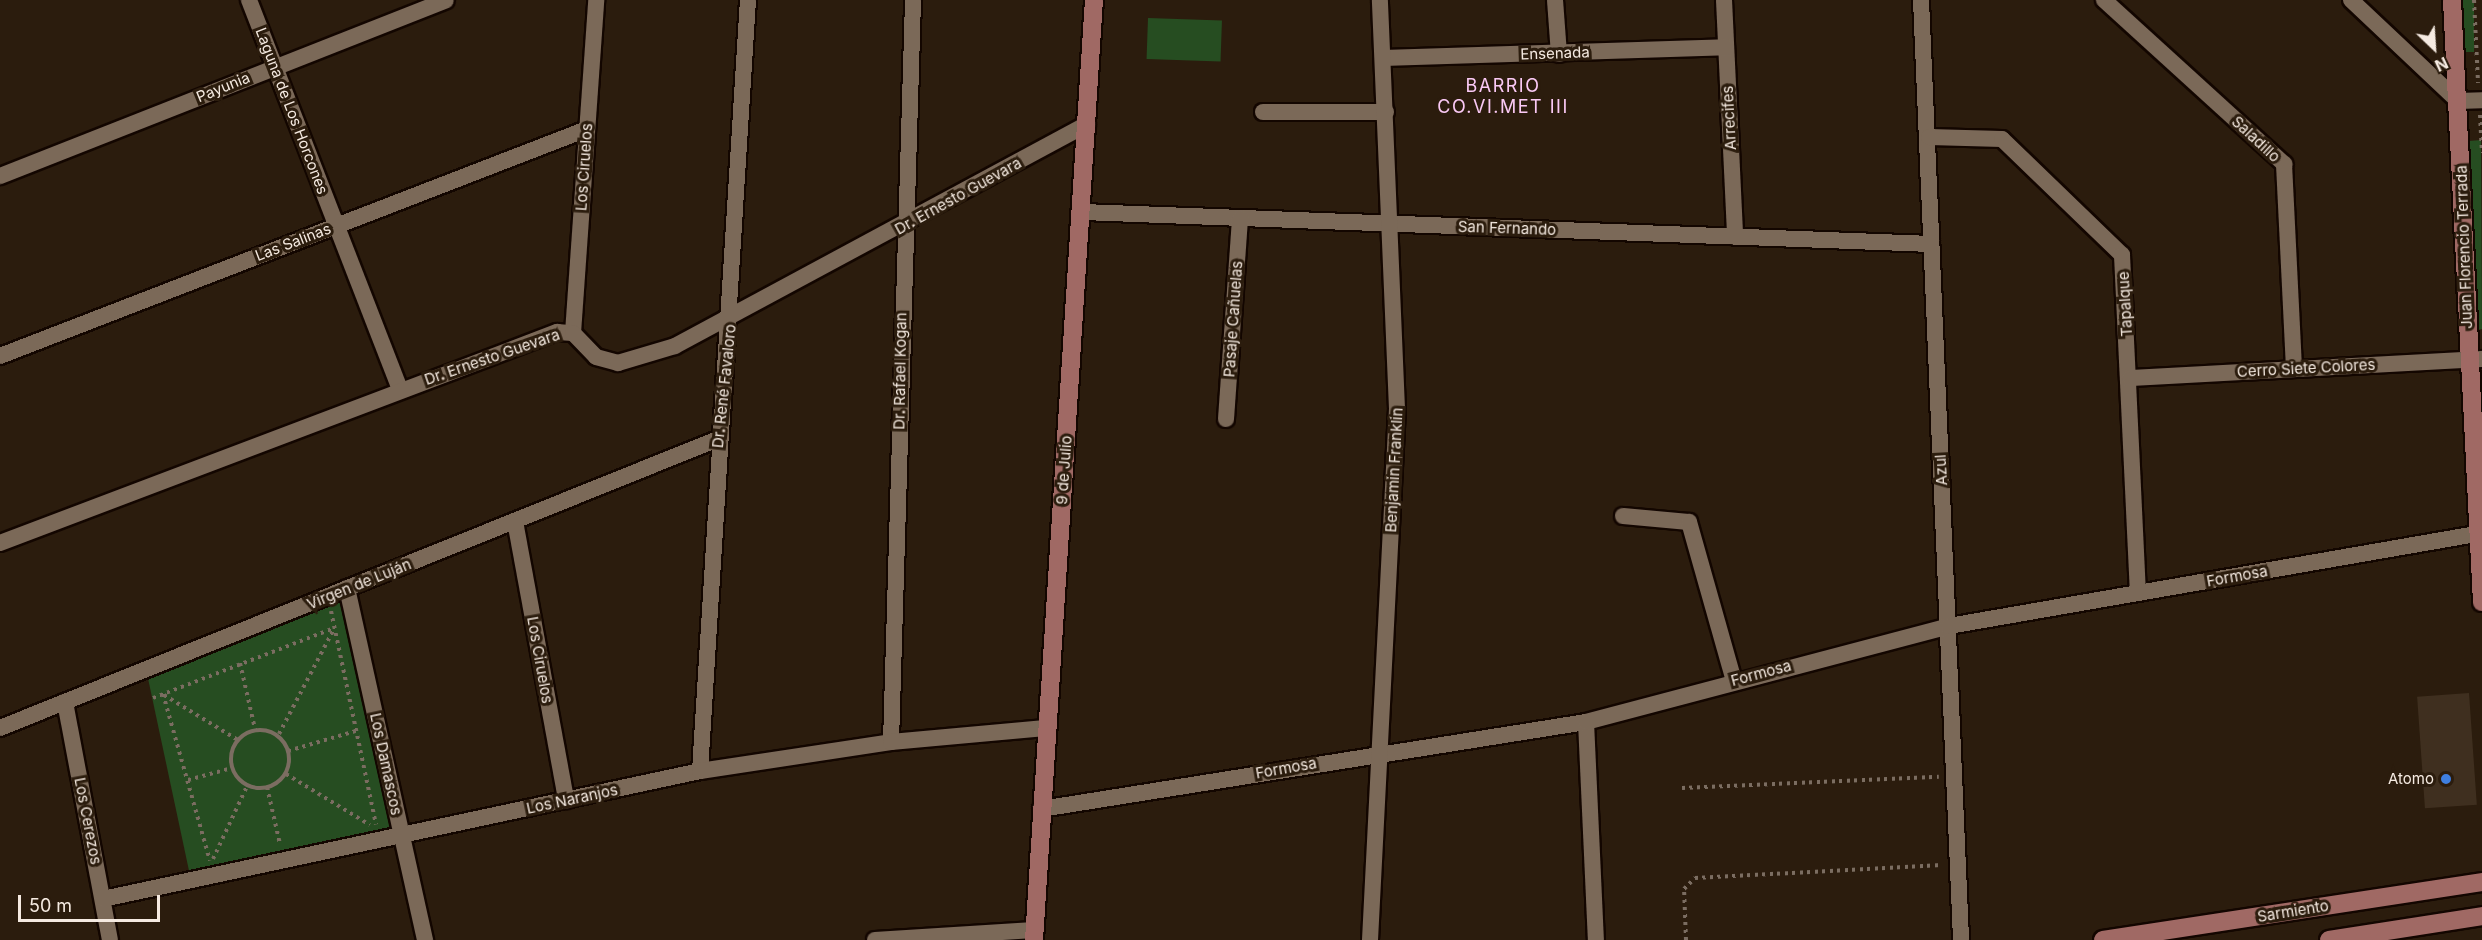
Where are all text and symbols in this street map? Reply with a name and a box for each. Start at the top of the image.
north arrow [2404,18,2464,78]
street label: Laguna de Los Horcones [252,25,332,197]
street label: Ensenada [1520,43,1590,63]
text: N [2432,53,2451,76]
street label: Payunia [194,68,252,106]
district label: BARRIO CO.VI.MET III [1437,76,1569,118]
street label: Arrecifes [1718,85,1740,151]
street label: Saladillo [2228,112,2284,166]
street label: Los Ciruelos [572,122,596,212]
street label: Dr. Ernesto Guevara [892,154,1024,238]
street label: Juan Florencio Terrada [2452,165,2476,329]
street label: San Fernando [1458,217,1556,239]
street label: Las Salinas [253,219,333,265]
street label: Pasaje Cañuelas [1220,260,1246,378]
street label: Tapalque [2114,271,2136,337]
street label: Dr. Rafael Kogan [890,312,910,430]
street label: Dr. René Favaloro [709,323,739,449]
street label: Dr. Ernesto Guevara [422,325,562,389]
street label: Cerro Siete Colores [2236,355,2376,381]
street label: Benjamin Franklin [1382,407,1406,533]
street label: 9 de Julio [1053,435,1075,505]
street label: Azul [1931,454,1951,486]
street label: Virgen de Luján [304,555,414,613]
street label: Formosa [2205,562,2269,590]
street label: Los Ciruelos [523,615,557,705]
street label: Formosa [1729,656,1793,690]
street label: Los Damascos [366,711,406,817]
street label: Formosa [1254,754,1318,782]
place label: Atomo [2388,770,2434,788]
marker: Atomo [2439,772,2453,786]
street label: Los Cerezos [71,776,105,866]
street label: Los Naranjos [525,781,619,817]
scale bar [21,883,164,921]
text: 50 m [29,895,72,916]
street label: Sarmiento [2256,896,2330,926]

